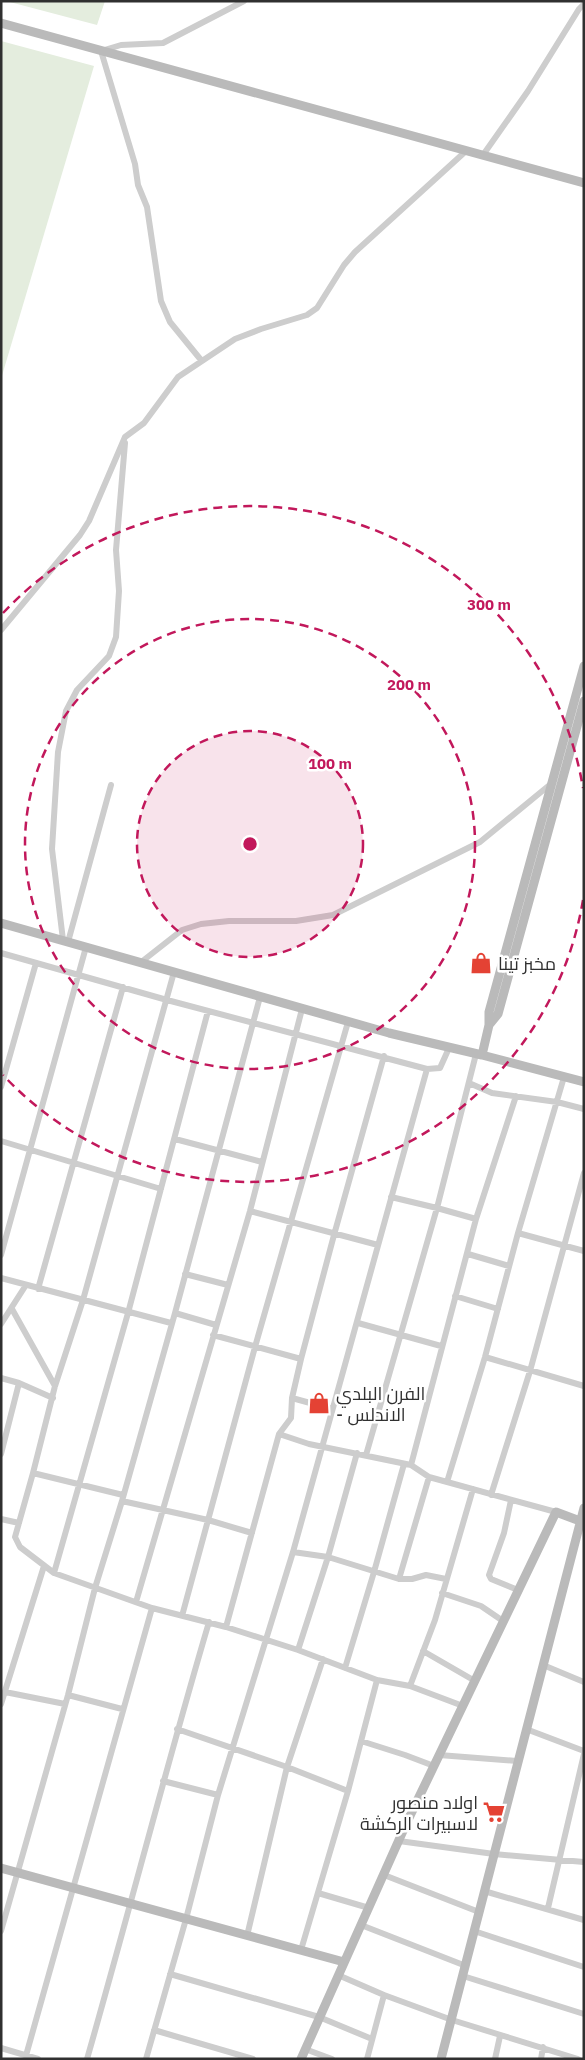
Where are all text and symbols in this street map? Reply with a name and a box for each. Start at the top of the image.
text: 300 m [467,595,511,614]
text: 200 m [387,675,431,694]
text: 100 m [308,754,352,773]
centre of rings [241,835,259,853]
shop icon: مخبز تينا [468,950,494,976]
place label: مخبز تينا [498,952,556,975]
place label: الفرن البلدي - الاندلس [336,1382,425,1426]
shop icon: الفرن البلدي - الاندلس [306,1390,332,1416]
place label: اولاد منصور لاسبيرات الركشة [360,1791,478,1835]
supermarket icon: اولاد منصور لاسبيرات الركشة [481,1799,507,1825]

